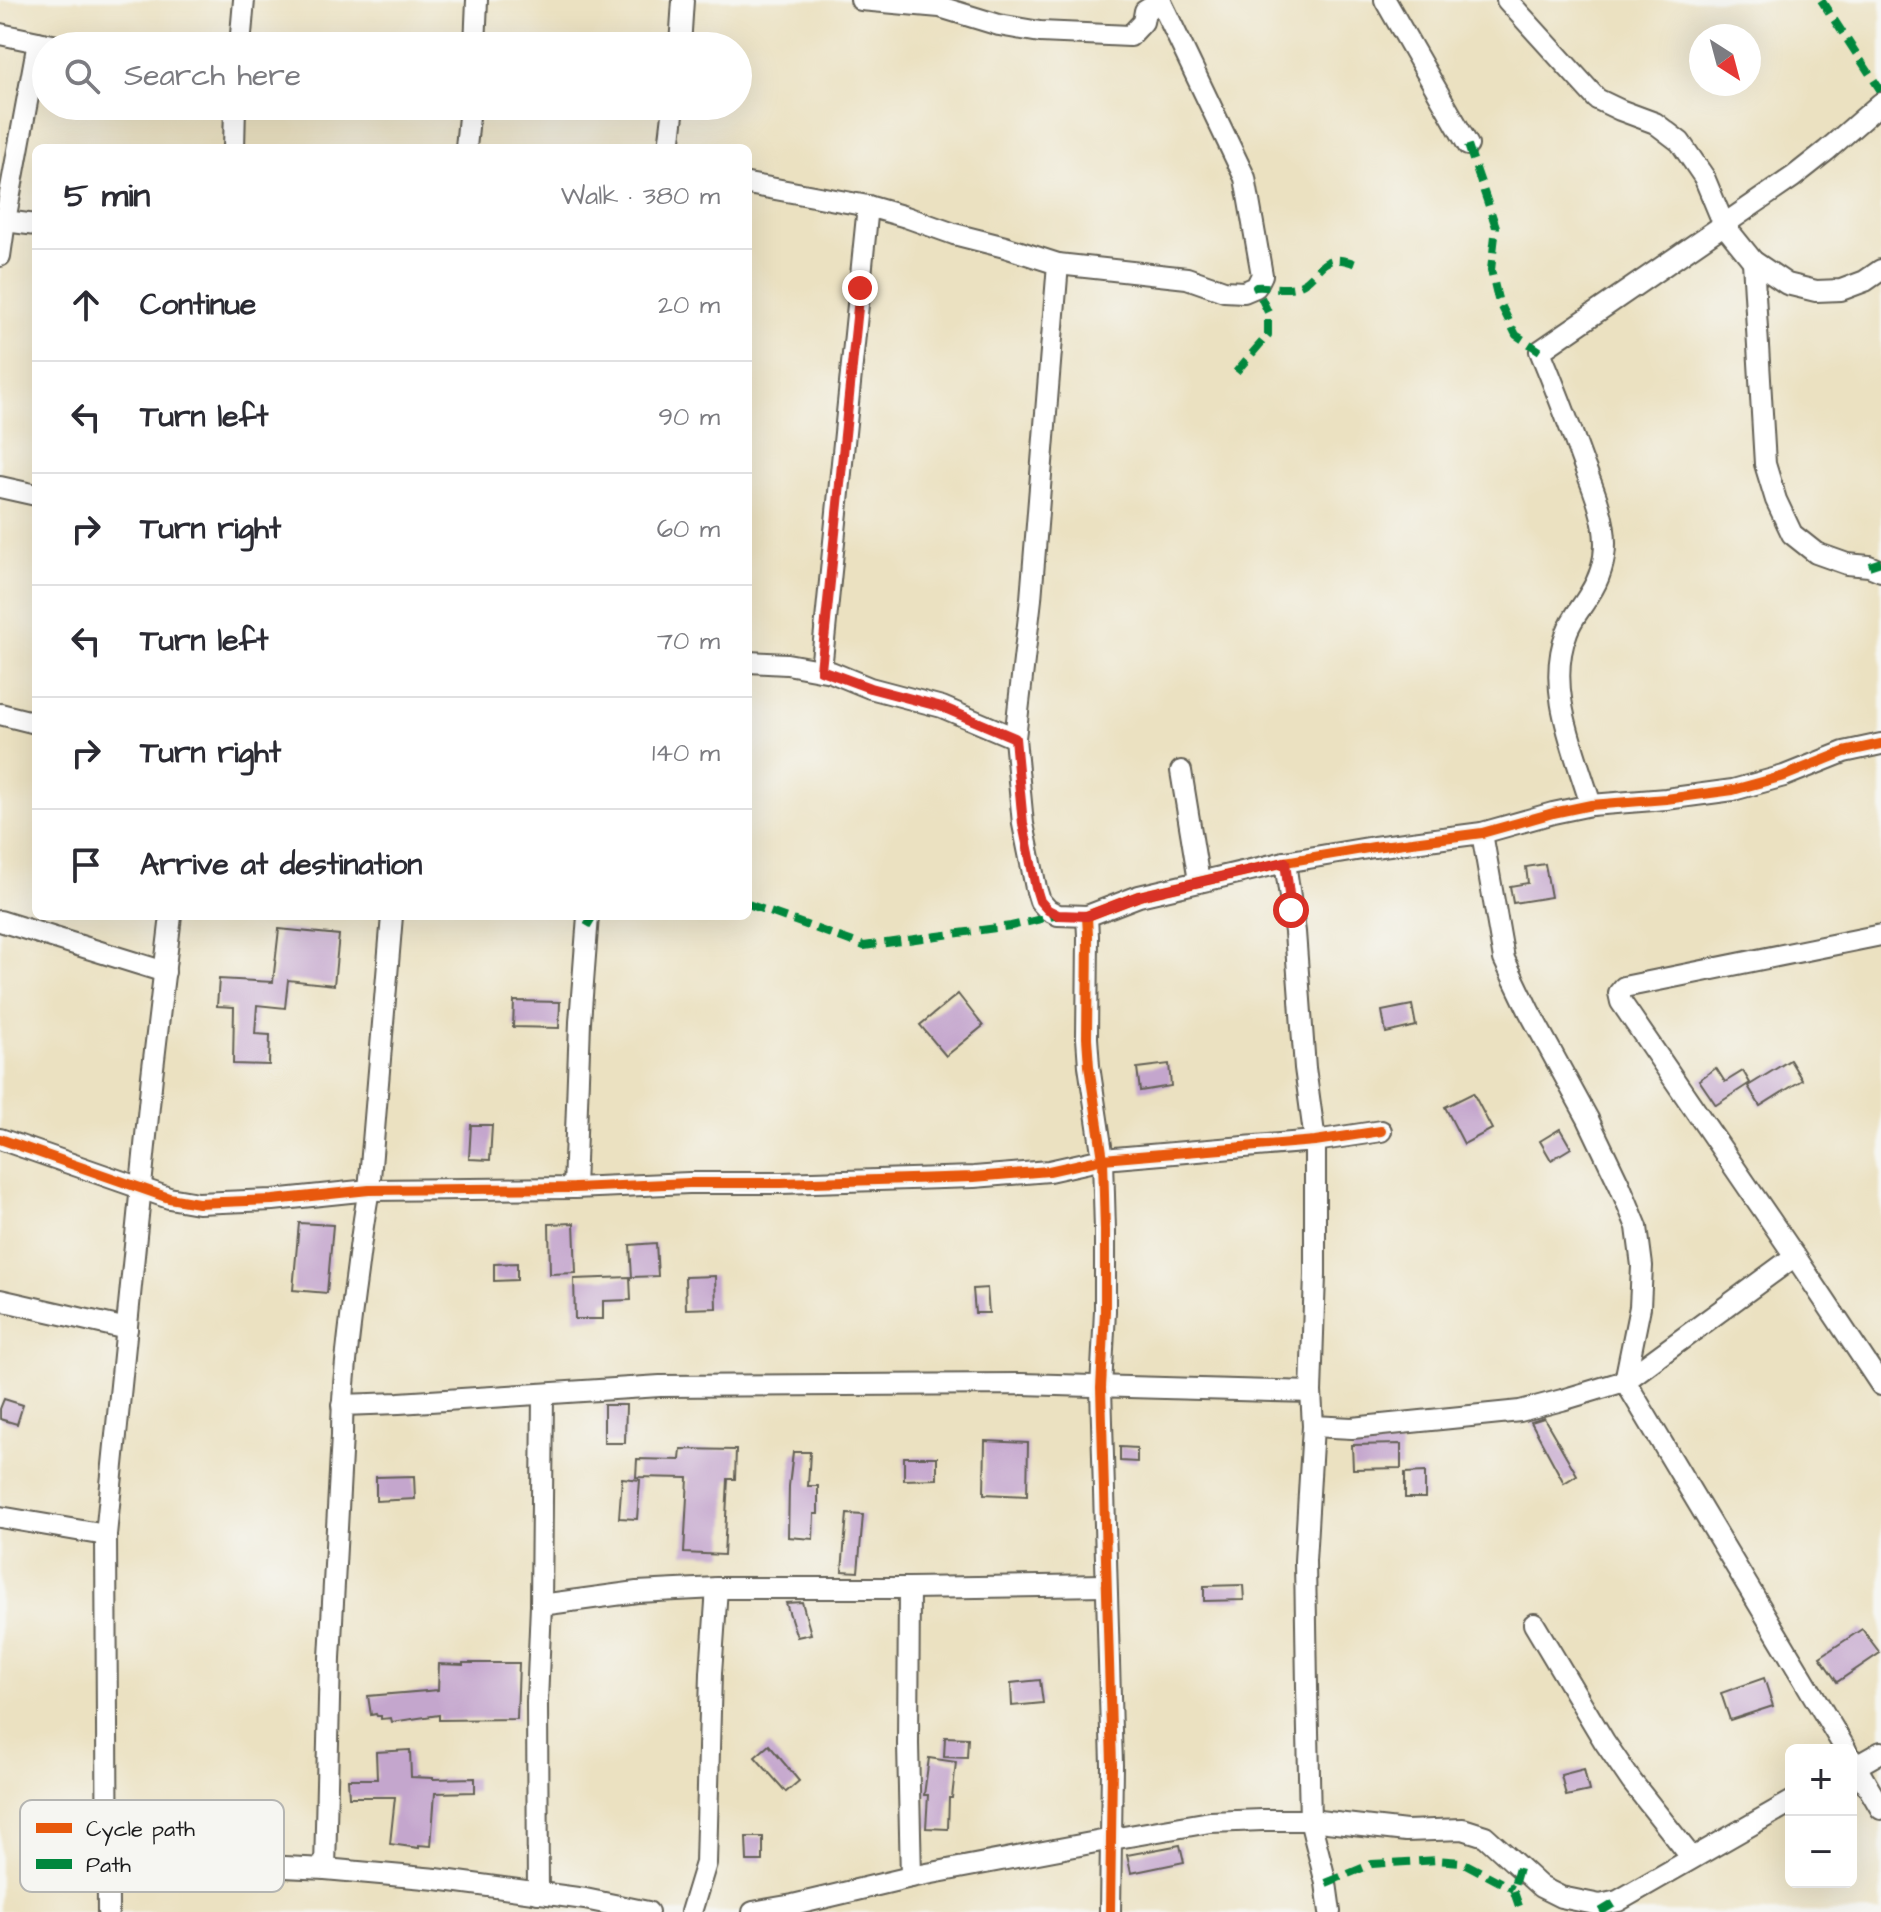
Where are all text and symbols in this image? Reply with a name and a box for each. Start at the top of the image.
north arrow [1689,24,1761,96]
search box [32,32,752,120]
icon: search [60,54,104,98]
text: Search here [124,55,301,97]
text: 5 min [64,172,150,220]
text: Walk · 380 m [561,178,720,214]
route end [842,270,878,306]
icon: ahead [64,283,108,327]
text: Continue [140,284,256,326]
text: 20 m [658,287,720,323]
icon: left [64,395,108,439]
text: Turn left [140,396,268,438]
text: 90 m [658,399,720,435]
icon: right [64,507,108,551]
text: Turn right [140,508,281,550]
text: 60 m [657,511,720,547]
icon: left [64,619,108,663]
text: Turn left [140,620,268,662]
text: 70 m [657,623,720,659]
icon: right [64,731,108,775]
text: Turn right [140,732,281,774]
text: 140 m [652,735,720,771]
icon: arrive [64,843,108,887]
text: Arrive at destination [140,844,422,886]
route start [1273,892,1309,928]
map controls [1785,1744,1857,1888]
button: + [1785,1744,1857,1816]
legend [20,1800,284,1892]
text: Cycle path [86,1814,195,1846]
button: − [1785,1816,1857,1888]
text: Path [86,1850,131,1881]

